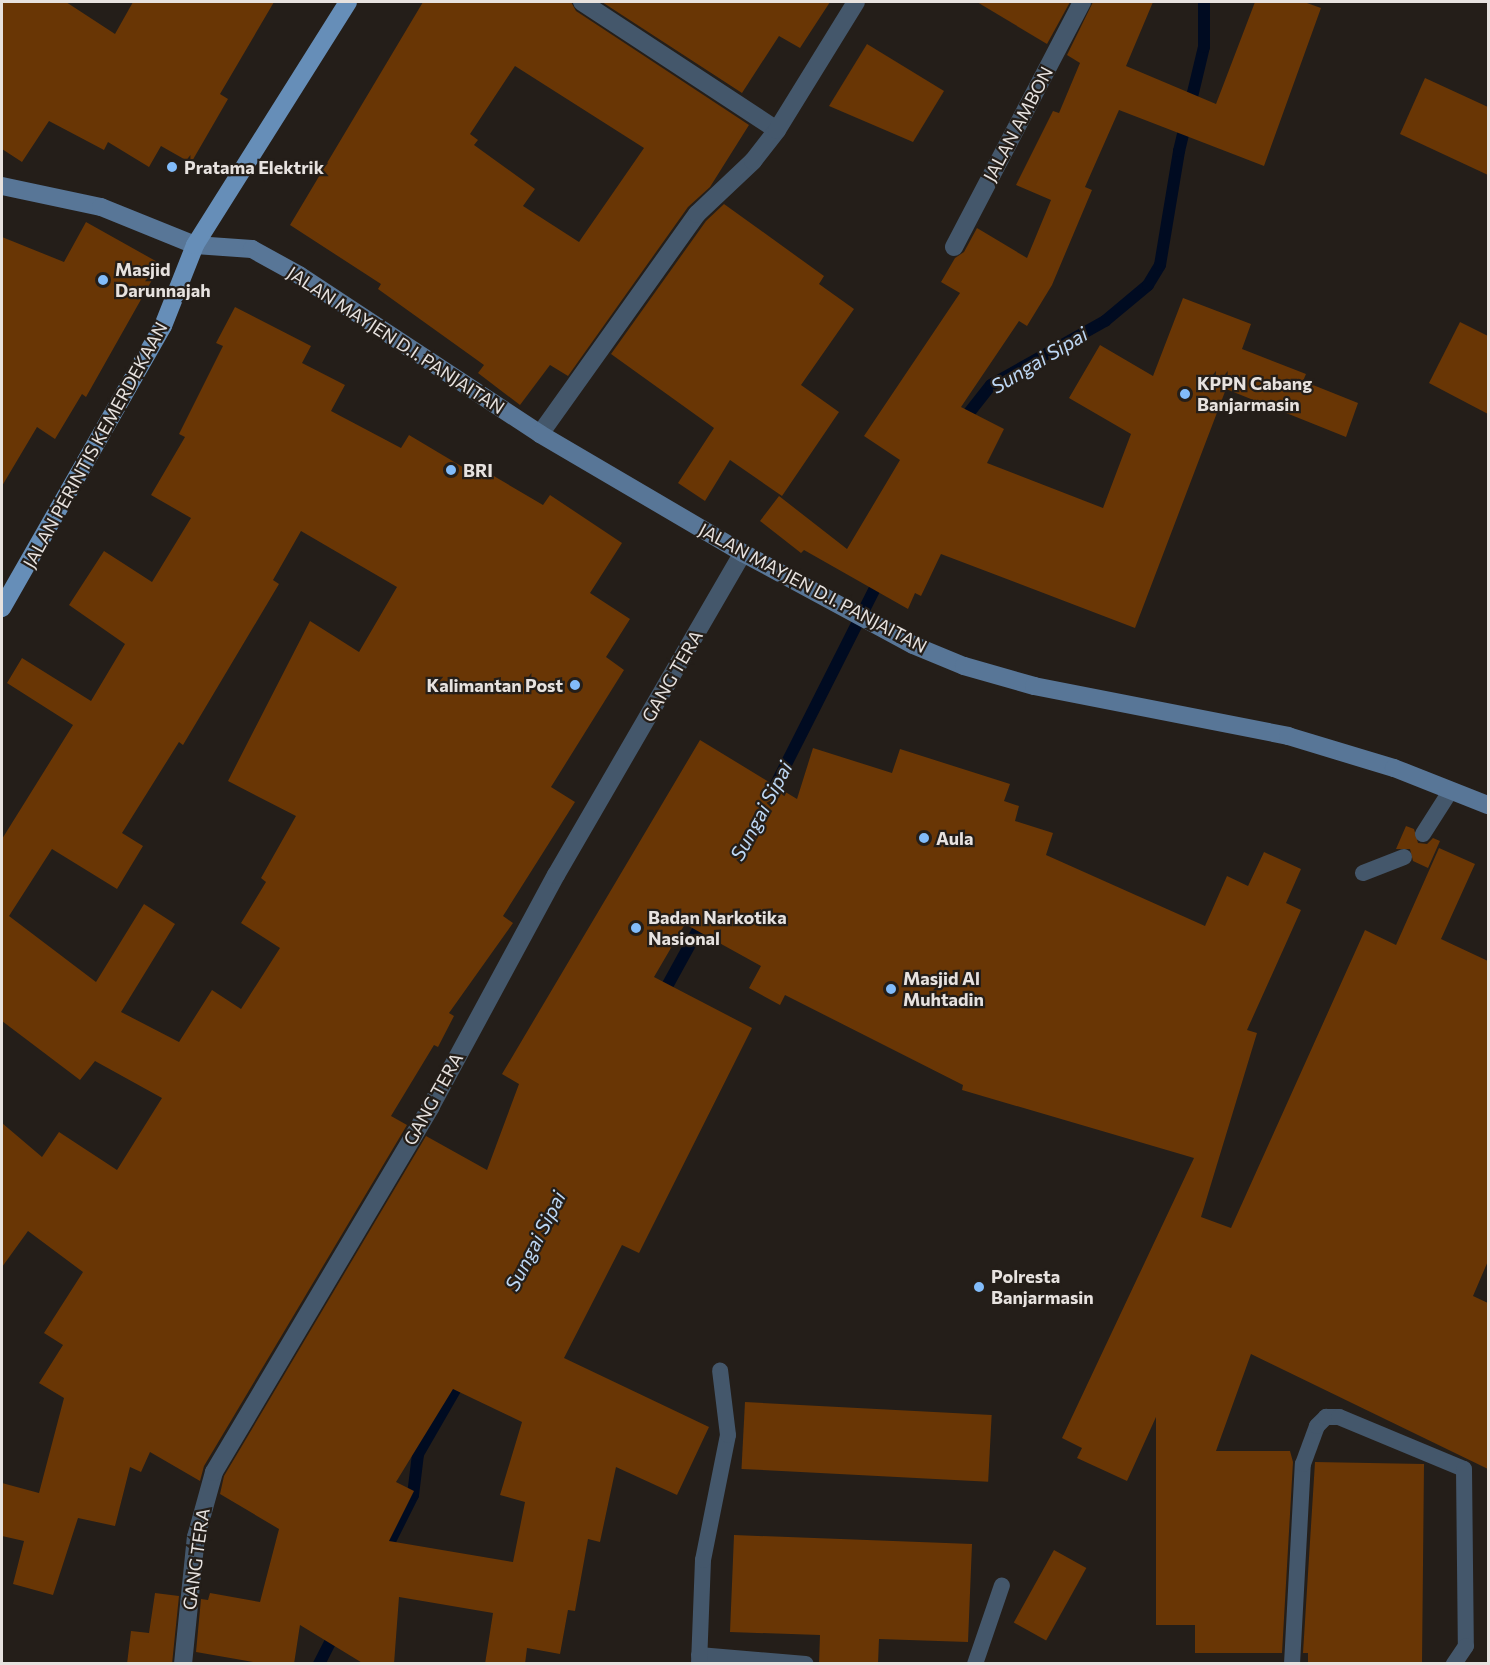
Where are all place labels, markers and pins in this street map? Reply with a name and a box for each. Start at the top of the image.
place label: Pratama Elektrik [184,156,324,178]
marker: Pratama Elektrik [165,160,179,174]
place label: Masjid Darunnajah [115,259,211,302]
marker: Masjid Darunnajah [96,273,110,287]
place label: KPPN Cabang Banjarmasin [1197,373,1312,416]
marker: KPPN Cabang Banjarmasin [1178,387,1192,401]
place label: BRI [463,459,493,481]
marker: BRI [444,463,458,477]
place label: Kalimantan Post [427,674,563,696]
marker: Kalimantan Post [568,678,582,692]
place label: Aula [936,827,973,849]
marker: Aula [917,831,931,845]
place label: Badan Narkotika Nasional [648,907,787,950]
marker: Badan Narkotika Nasional [629,921,643,935]
place label: Masjid Al Muhtadin [903,968,984,1010]
marker: Masjid Al Muhtadin [884,982,898,996]
place label: Polresta Banjarmasin [991,1266,1094,1308]
marker: Polresta Banjarmasin [972,1280,986,1294]

